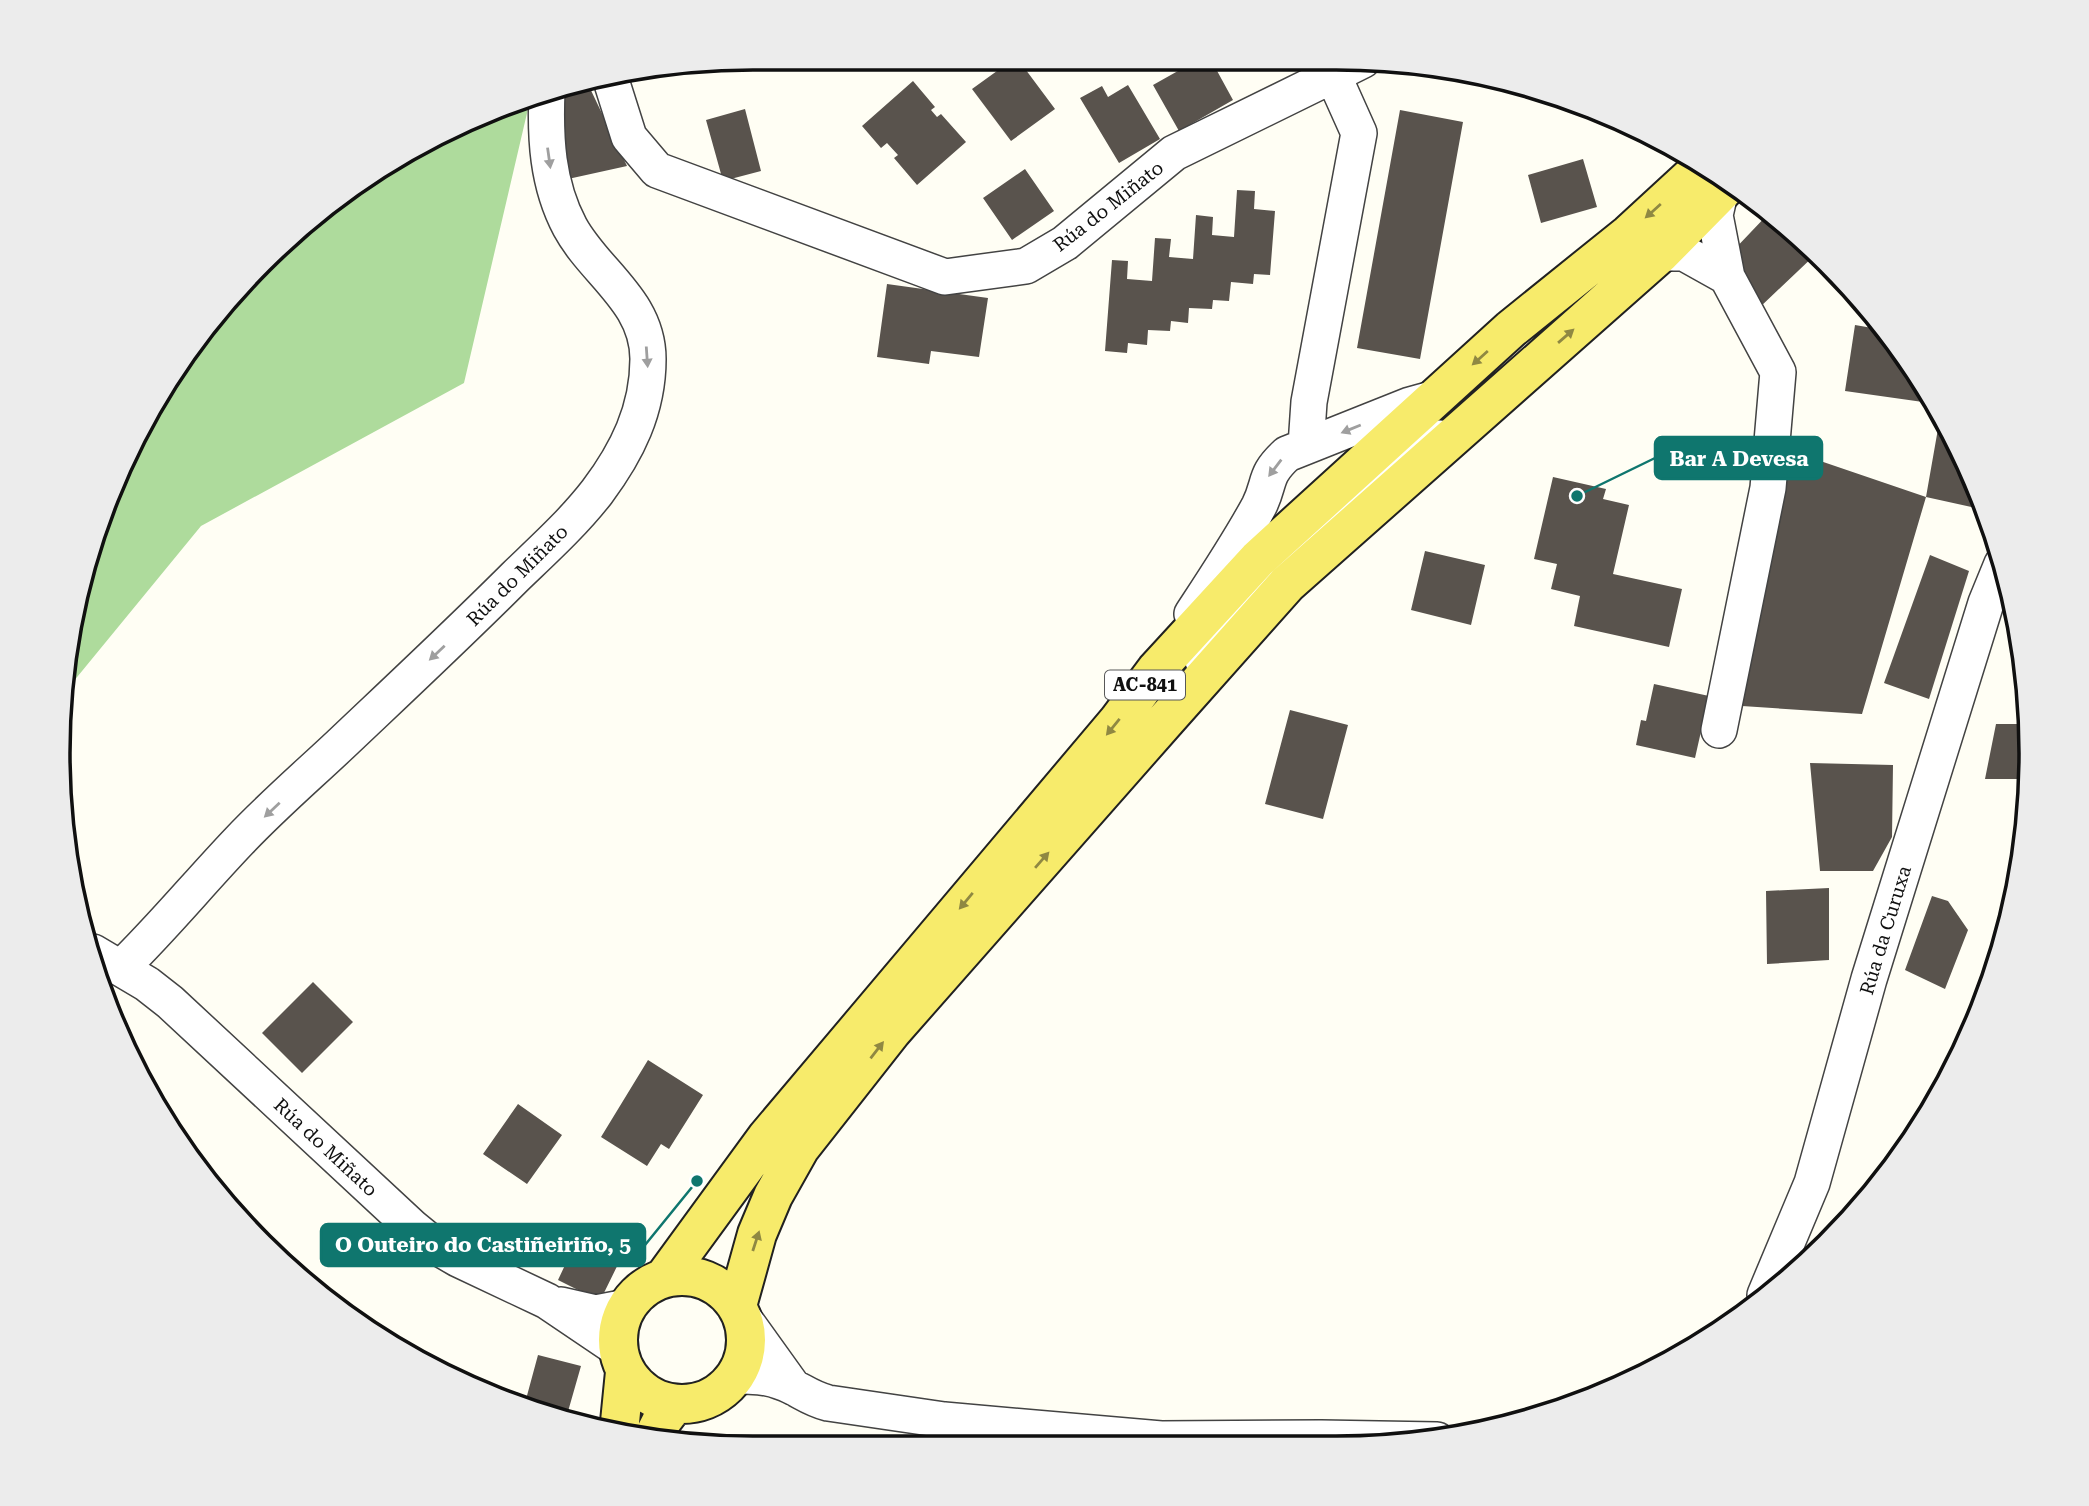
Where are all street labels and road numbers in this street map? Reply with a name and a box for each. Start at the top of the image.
street label: Rúa do Miñato [1049,156,1168,257]
street label: Rúa do Miñato [462,520,573,631]
road number: AC-841 [1105,670,1185,700]
street label: Rúa da Curuxa [1855,862,1916,997]
street label: Rúa do Miñato [269,1093,382,1201]

